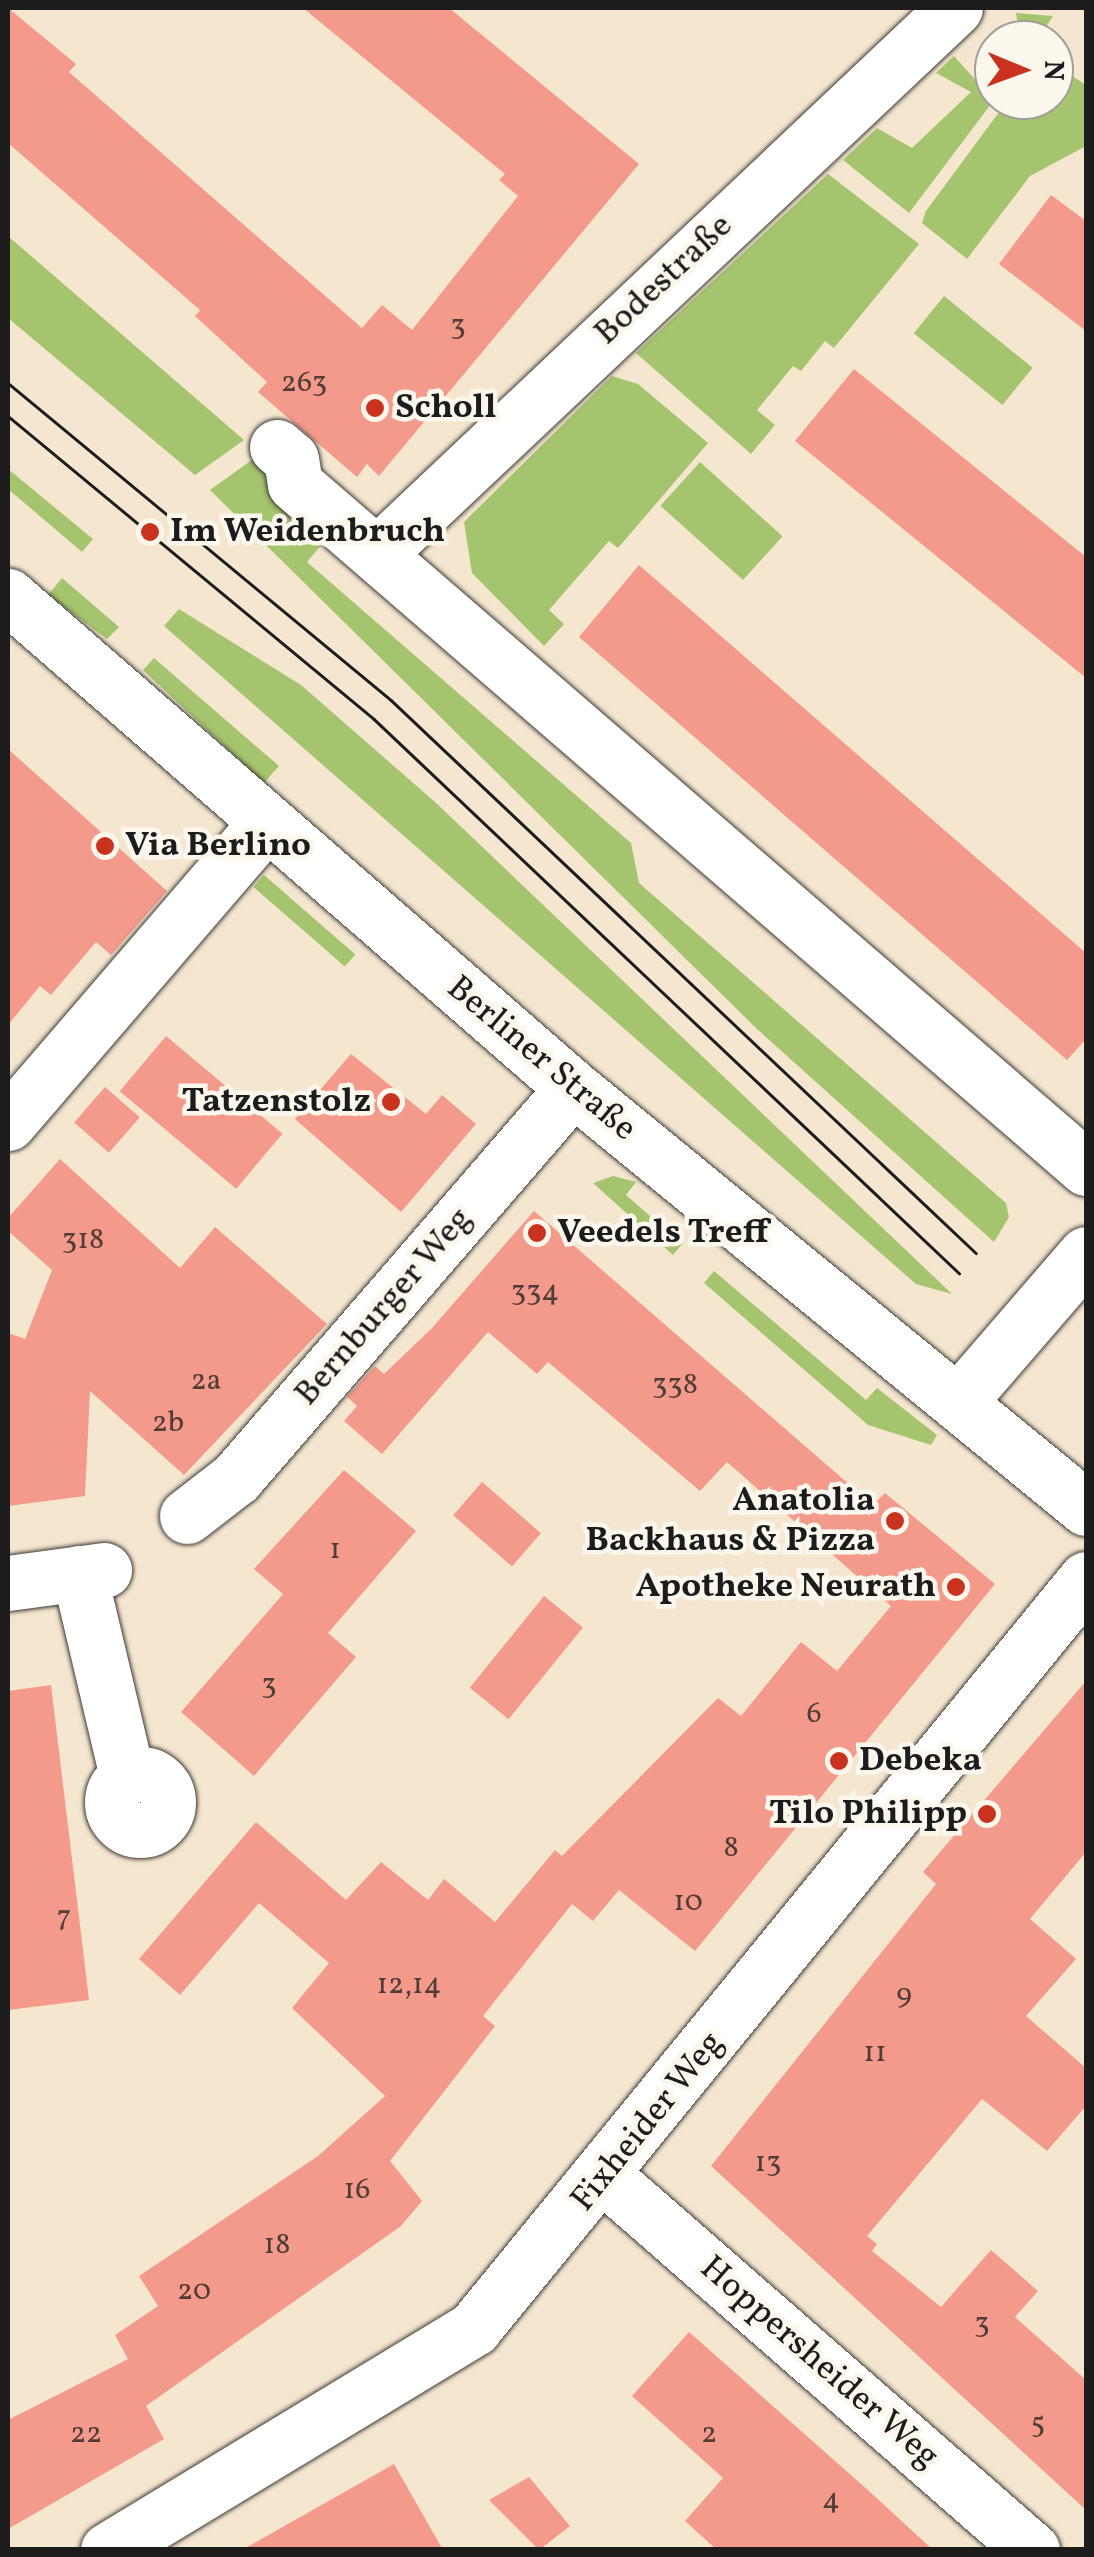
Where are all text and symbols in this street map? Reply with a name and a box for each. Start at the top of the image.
north arrow [974,20,1074,120]
text: N [1033,60,1072,81]
street label: Bodestraße [586,205,742,355]
house number: 3 [450,308,466,344]
house number: 263 [281,365,327,401]
place label: Scholl [395,387,496,429]
marker: Scholl [364,397,386,419]
place label: Im Weidenbruch [170,511,446,553]
marker: Im Weidenbruch [139,521,161,543]
place label: Via Berlino [125,825,311,867]
marker: Via Berlino [94,835,116,857]
street label: Berliner Straße [438,968,644,1150]
place label: Tatzenstolz [182,1081,371,1123]
marker: Tatzenstolz [380,1091,402,1113]
street label: Bernburger Weg [286,1199,482,1415]
place label: Veedels Treff [557,1212,769,1254]
house number: 318 [62,1222,104,1258]
marker: Veedels Treff [526,1222,548,1244]
house number: 334 [511,1274,559,1310]
house number: 2a [190,1363,222,1399]
house number: 338 [652,1367,698,1403]
house number: 2b [152,1405,184,1441]
place label: Anatolia Backhaus & Pizza [585,1480,875,1562]
marker: Anatolia Backhaus & Pizza [884,1510,906,1532]
house number: 1 [329,1532,341,1568]
place label: Apotheke Neurath [636,1566,936,1608]
marker: Apotheke Neurath [945,1576,967,1598]
house number: 3 [261,1667,277,1703]
house number: 6 [806,1696,822,1732]
place label: Debeka [859,1740,982,1782]
marker: Debeka [828,1750,850,1772]
place label: Tilo Philipp [769,1793,967,1835]
marker: Tilo Philipp [976,1803,998,1825]
house number: 8 [723,1830,739,1866]
house number: 10 [673,1884,703,1920]
house number: 7 [57,1899,71,1935]
house number: 12,14 [376,1967,442,2003]
house number: 9 [896,1977,912,2013]
street label: Fixheider Weg [562,2023,734,2221]
house number: 11 [863,2035,887,2071]
house number: 13 [754,2145,782,2181]
house number: 16 [344,2172,370,2208]
house number: 18 [264,2227,290,2263]
street label: Hoppersheider Weg [690,2247,948,2479]
house number: 20 [177,2273,211,2309]
house number: 3 [974,2306,990,2342]
house number: 5 [1031,2406,1045,2442]
house number: 22 [70,2416,102,2452]
house number: 2 [701,2416,717,2452]
house number: 4 [822,2482,840,2518]

